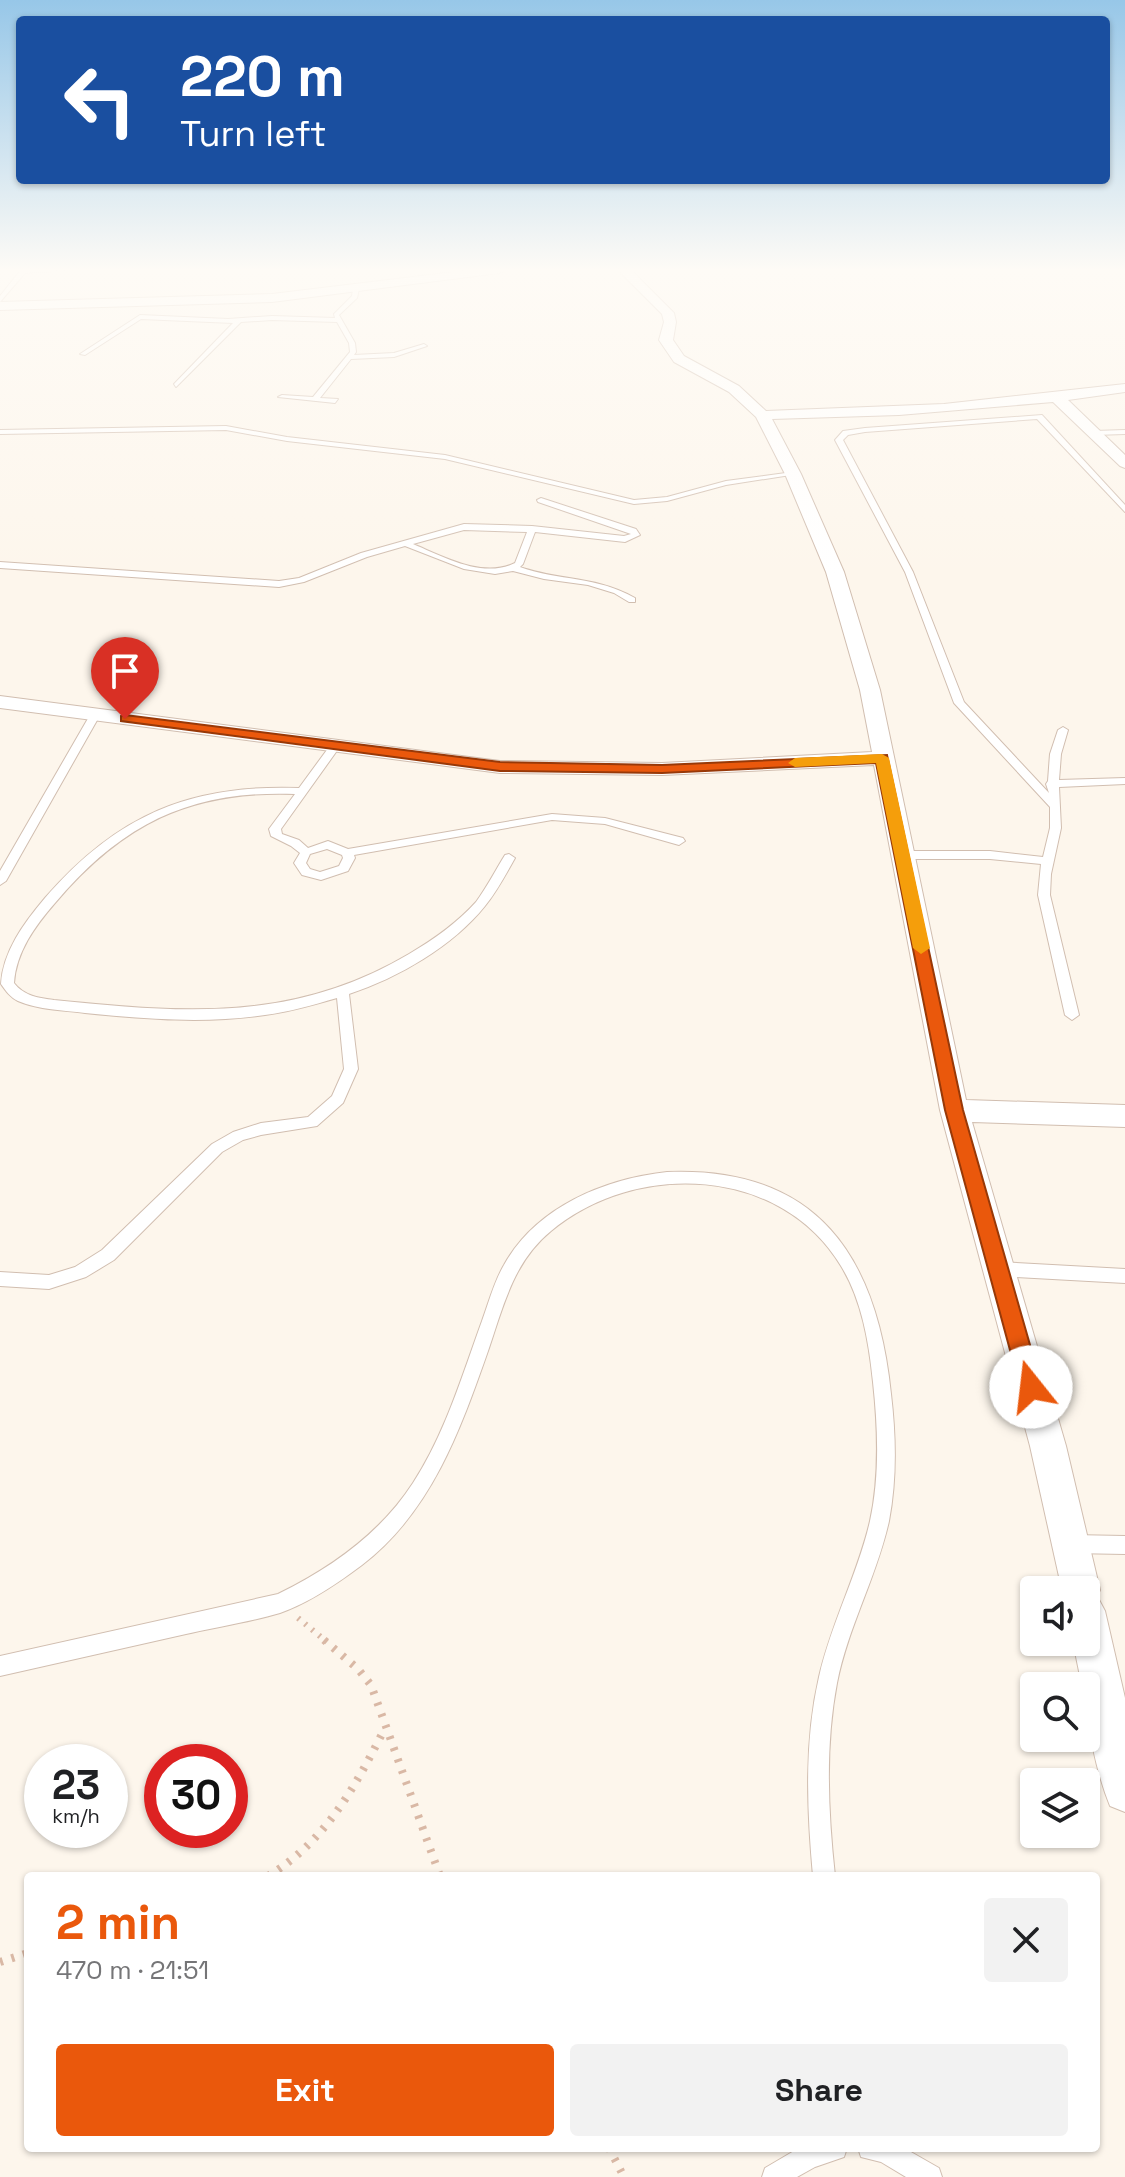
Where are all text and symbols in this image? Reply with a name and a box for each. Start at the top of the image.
text: 220 m [180,41,345,112]
icon: left [48,48,152,152]
text: Turn left [180,111,327,157]
pin [91,637,159,719]
icon: arrive [103,649,147,693]
position arrow [989,1345,1073,1429]
map controls [1020,1576,1100,1848]
button: sound [1020,1576,1100,1656]
button: search [1020,1672,1100,1752]
speed limit sign: 30 [144,1744,248,1848]
text: 23 [52,1760,100,1811]
button: layers [1020,1768,1100,1848]
text: km/h [52,1803,100,1829]
text: 2 min [56,1892,180,1953]
button: close [984,1898,1068,1982]
text: 470 m · 21:51 [56,1953,209,1987]
button: Exit [56,2044,554,2136]
button: Share [570,2044,1068,2136]

